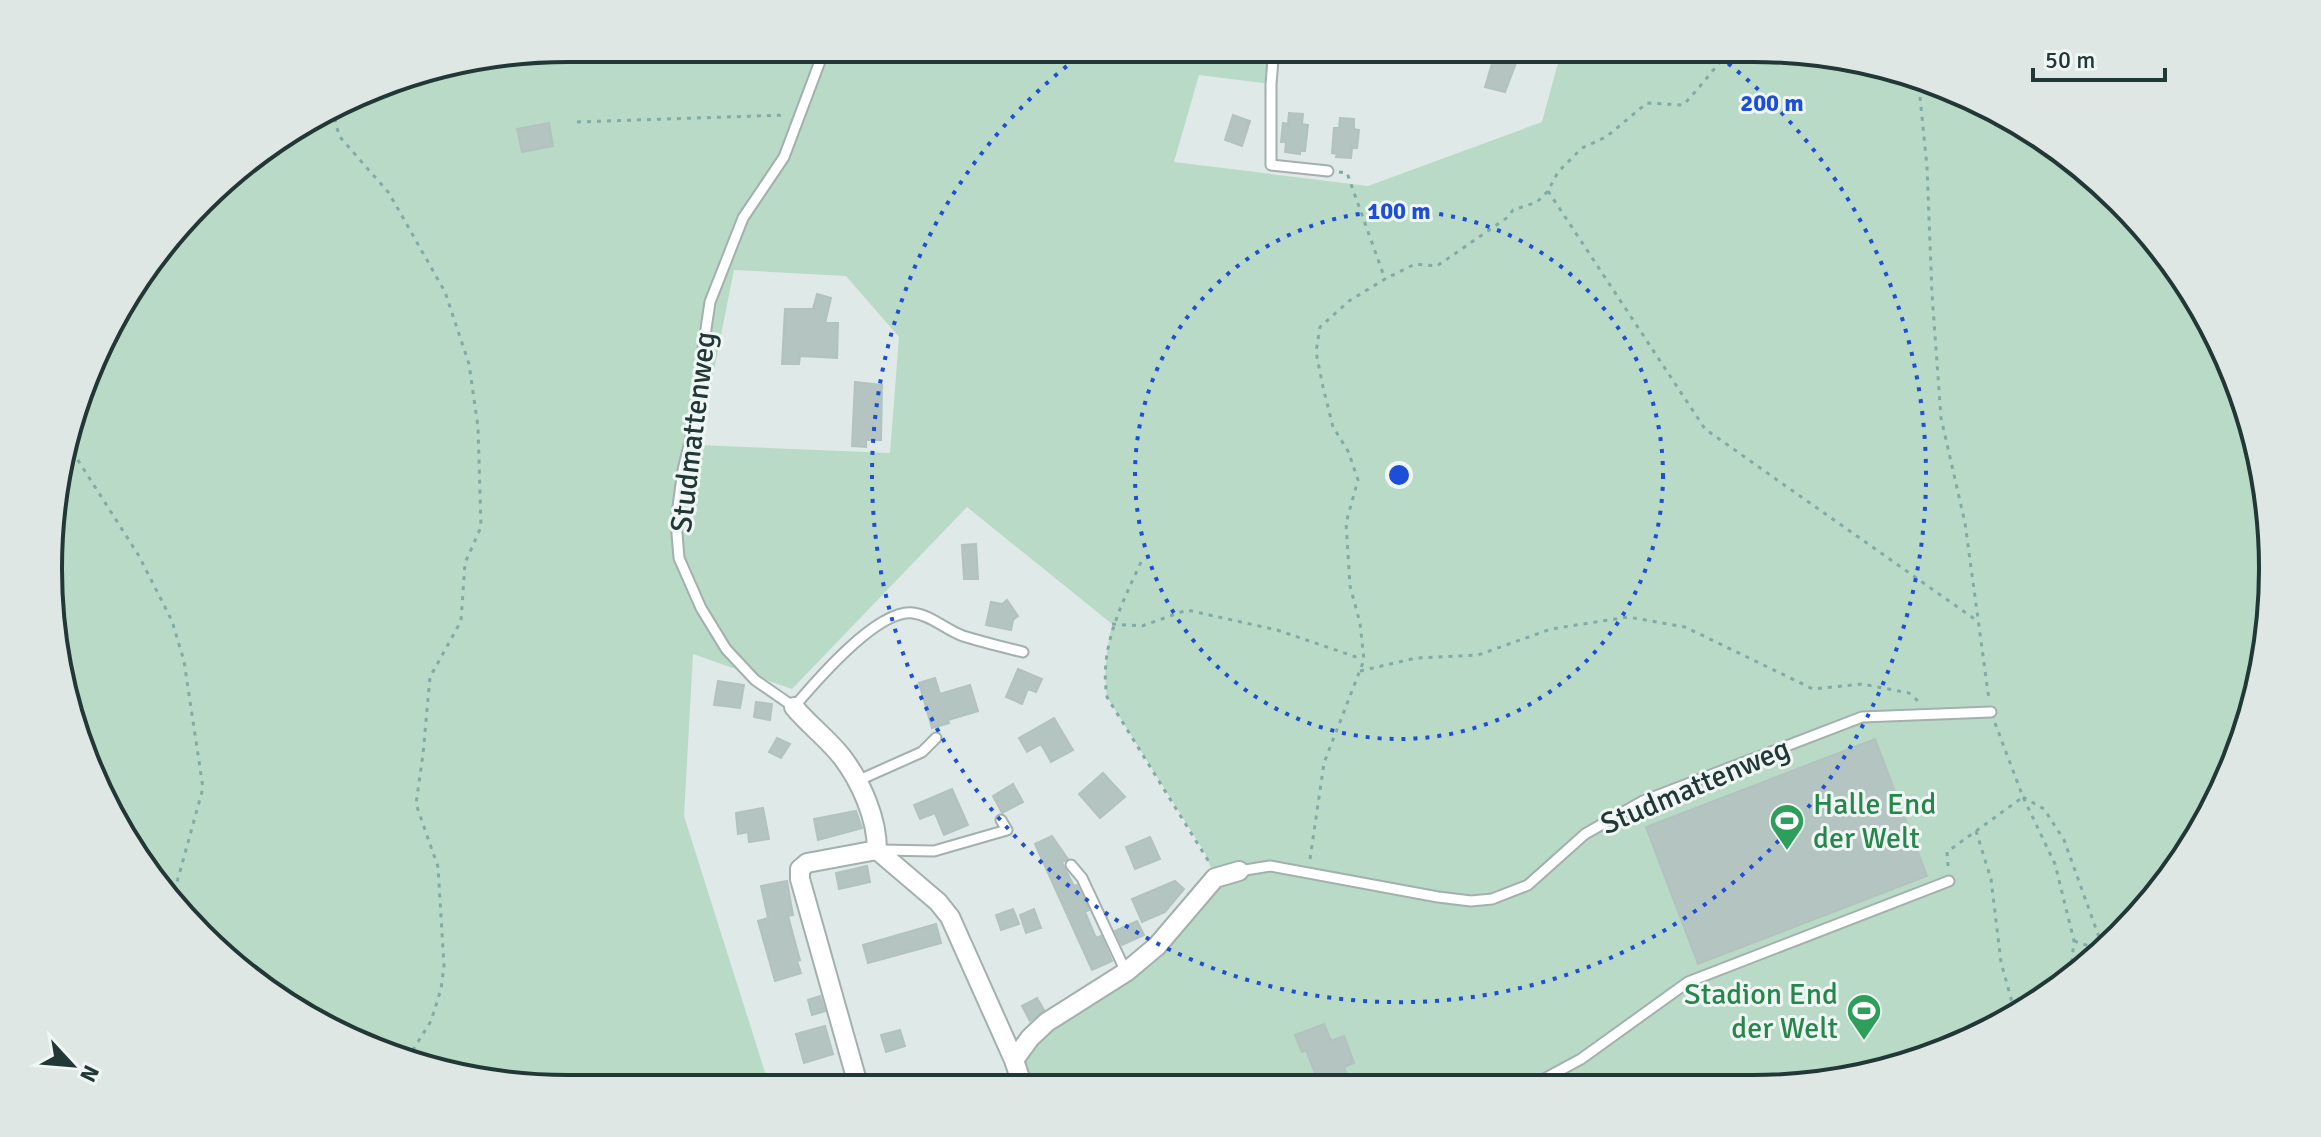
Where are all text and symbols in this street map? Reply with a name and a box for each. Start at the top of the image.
scale bar [2033,32,2165,82]
text: 50 m [2045,45,2095,75]
text: 200 m [1740,88,1804,118]
text: 100 m [1367,196,1431,226]
street label: Studmattenweg [663,330,724,535]
centre of rings [1385,461,1413,489]
street label: Studmattenweg [1595,730,1795,843]
place label: Halle End der Welt [1813,786,1936,857]
sports icon: Halle End der Welt [1768,802,1806,852]
place label: Stadion End der Welt [1684,976,1838,1047]
sports icon: Stadion End der Welt [1845,992,1883,1042]
north arrow [32,1025,112,1105]
text: N [74,1061,105,1086]

